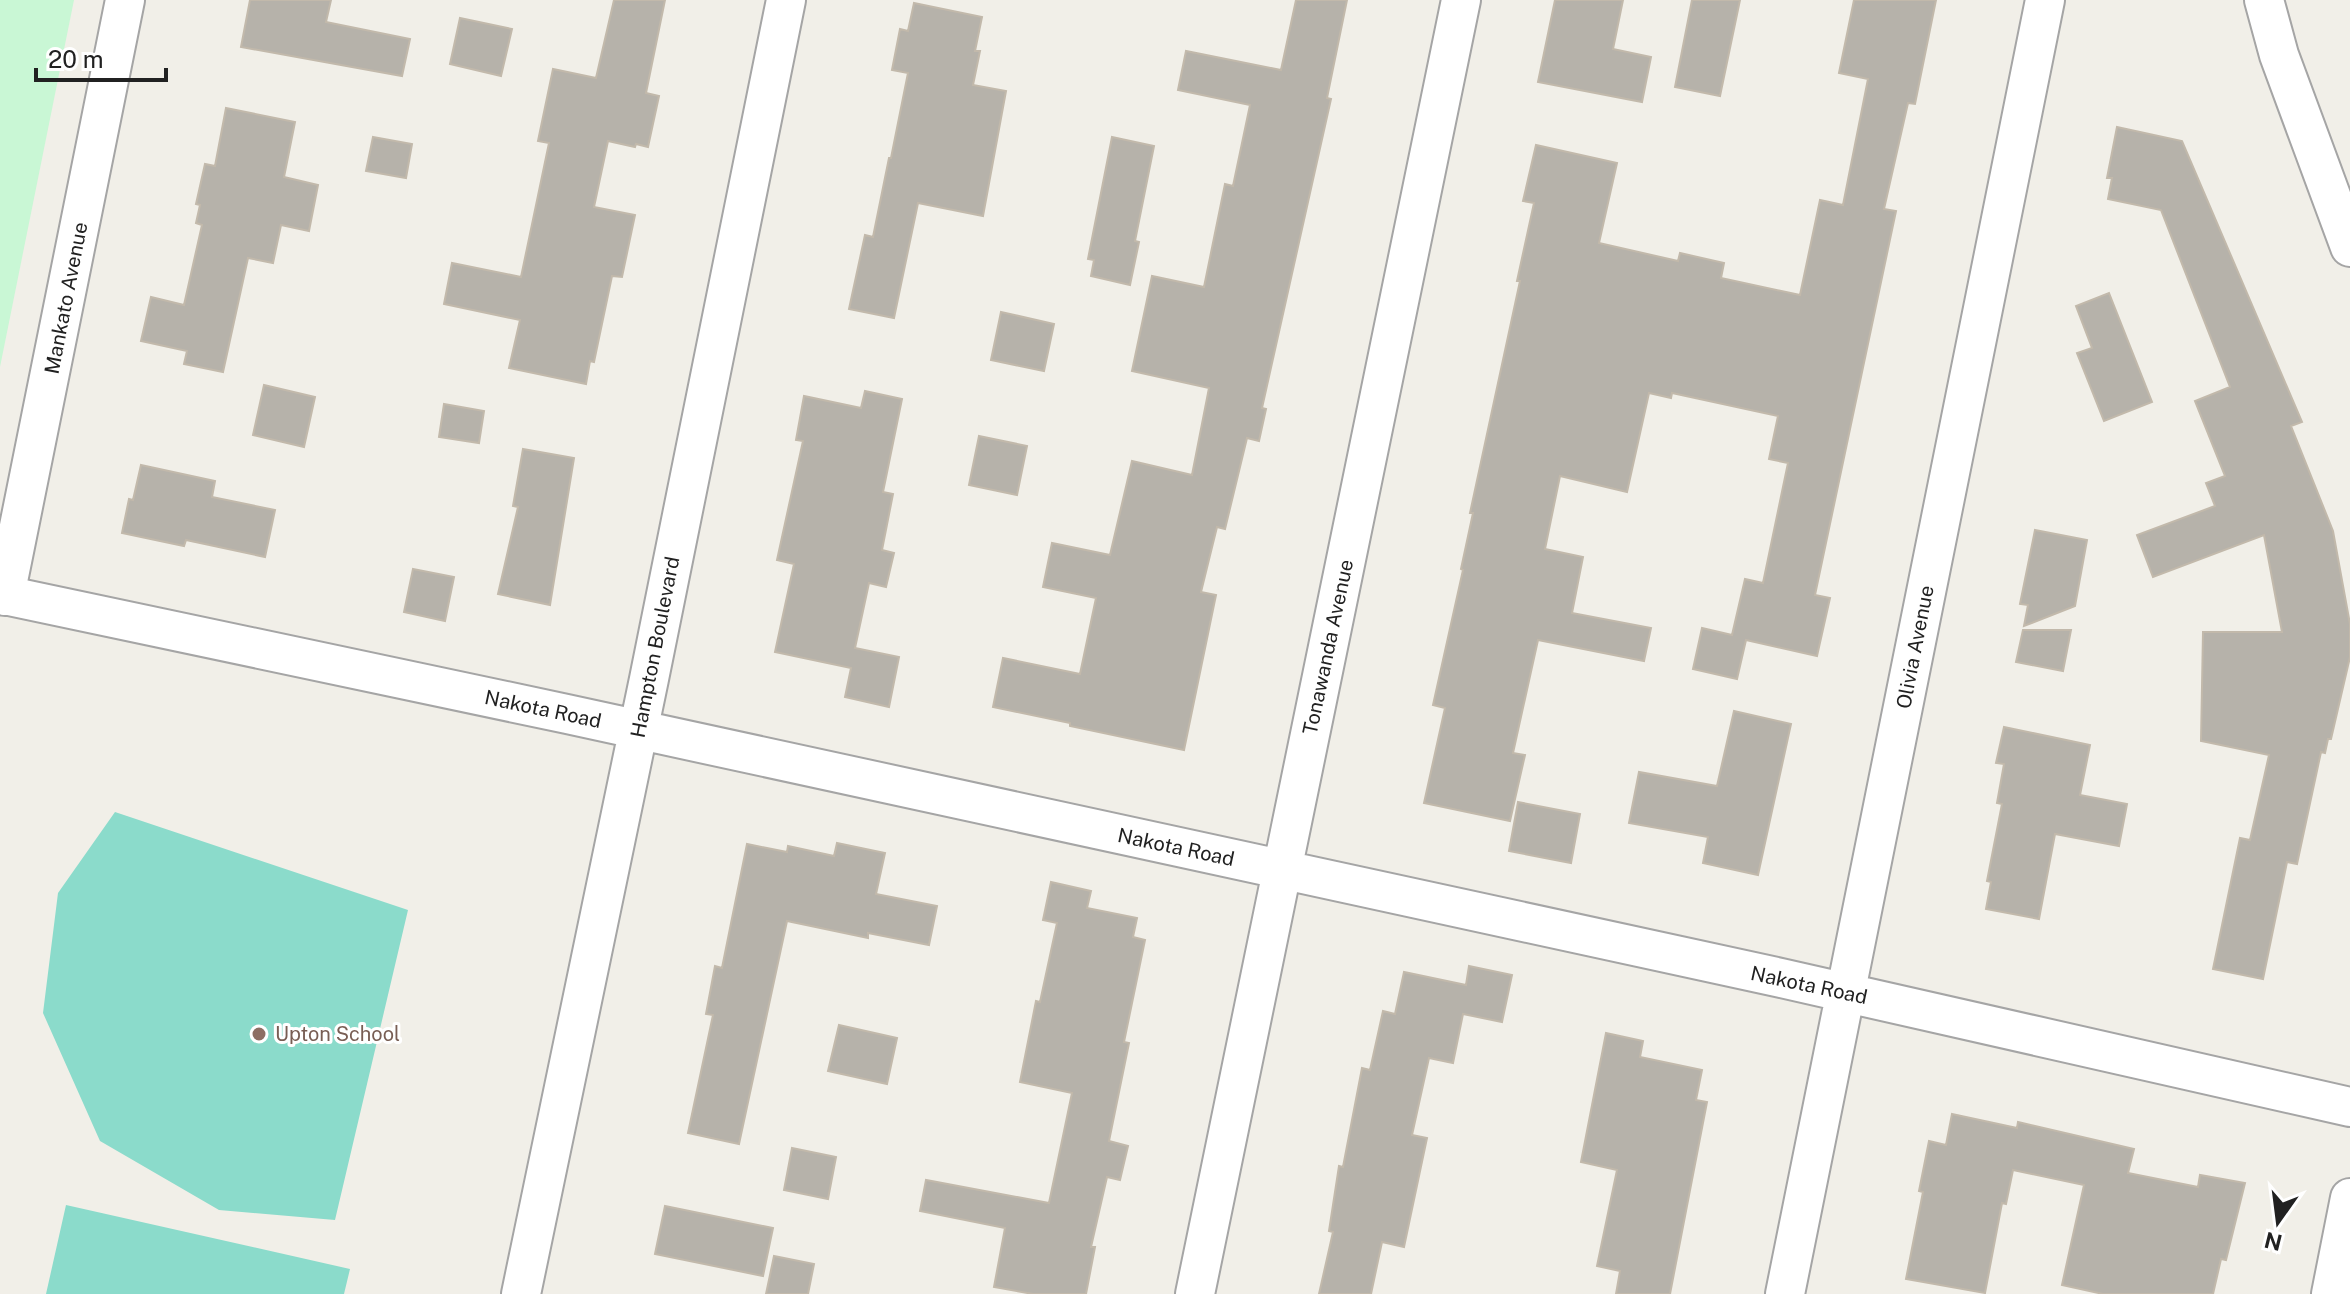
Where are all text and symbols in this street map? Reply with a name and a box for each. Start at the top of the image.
scale bar [36,32,166,82]
text: 20 m [48,45,104,73]
street label: Mankato Avenue [40,220,92,376]
street label: Hampton Boulevard [626,554,684,740]
street label: Tonawanda Avenue [1298,557,1358,737]
street label: Olivia Avenue [1891,583,1939,711]
street label: Nakota Road [482,685,604,733]
street label: Nakota Road [1115,823,1237,871]
street label: Nakota Road [1748,961,1870,1009]
place label: Upton School [275,1022,400,1046]
marker: Upton School [250,1025,268,1043]
north arrow [2238,1182,2318,1262]
text: N [2262,1227,2285,1256]

